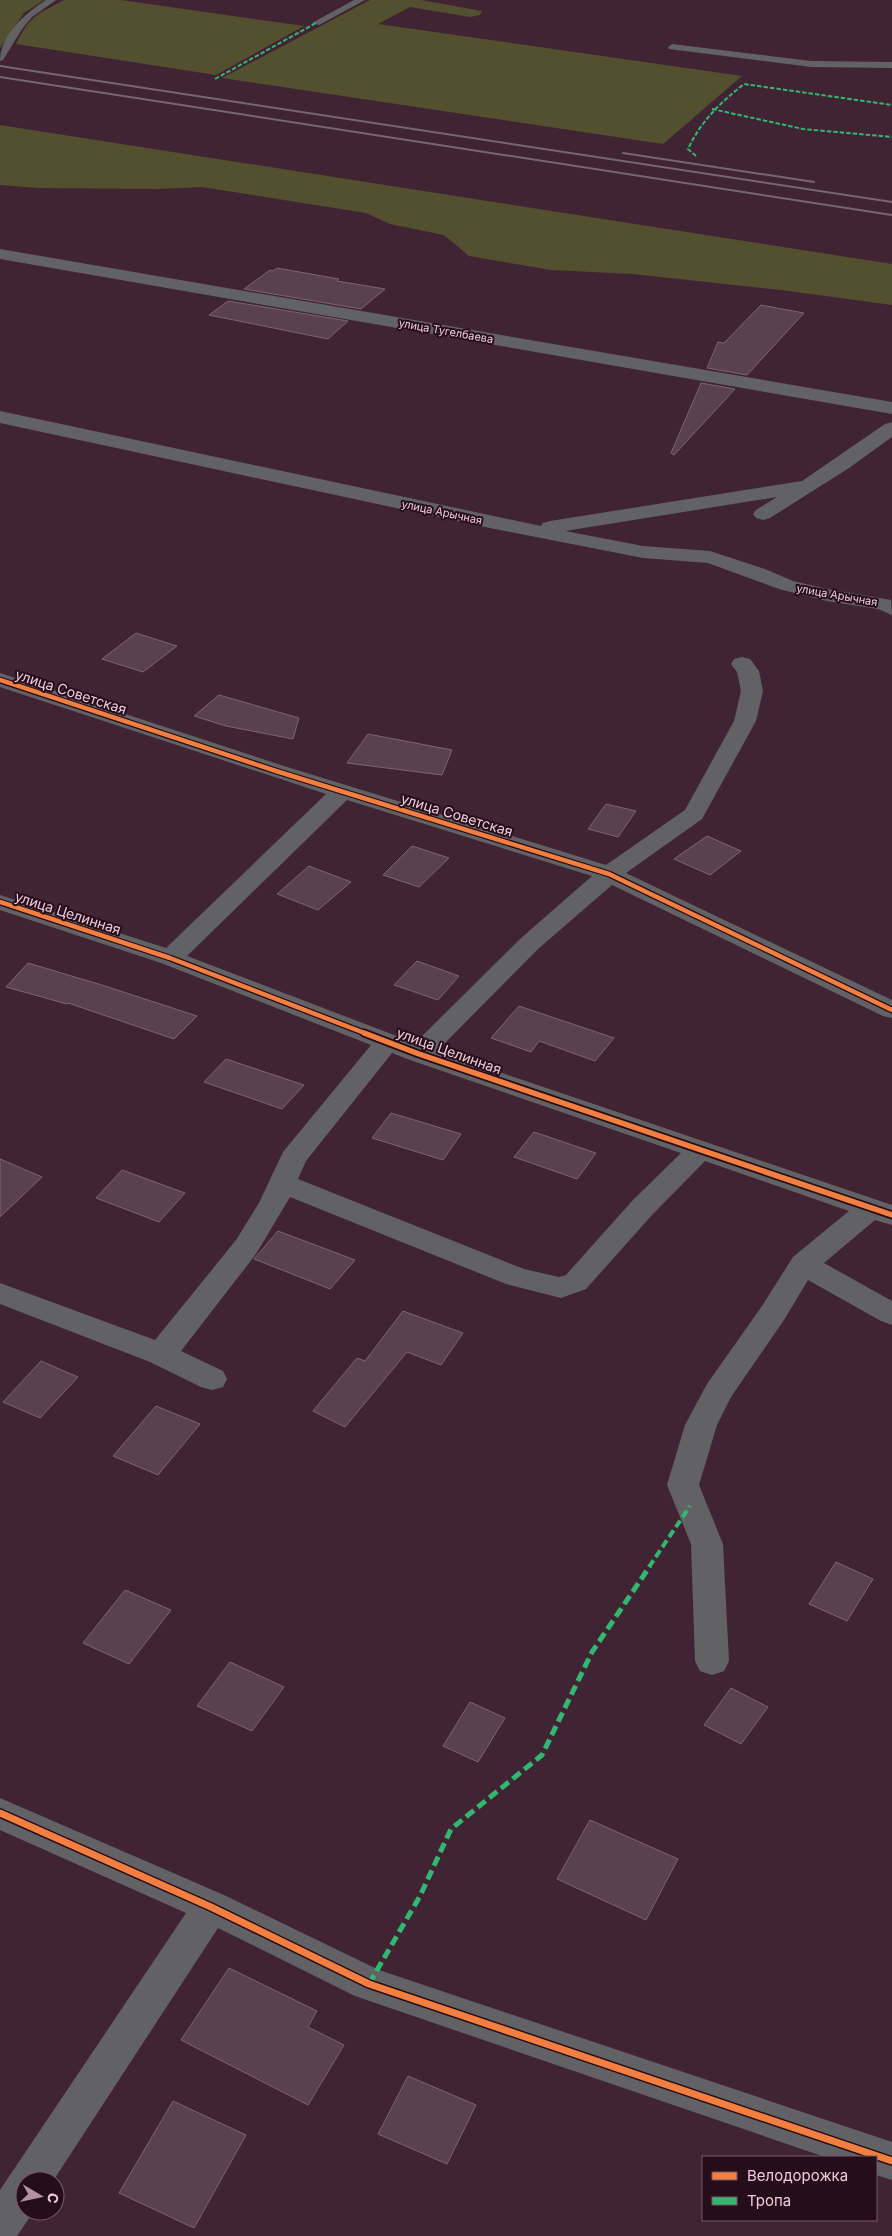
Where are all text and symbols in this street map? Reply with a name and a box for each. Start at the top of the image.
street label: улица Тугелбаева [398,316,494,346]
street label: улица Арычная [400,497,484,527]
street label: улица Арычная [795,581,879,609]
street label: улица Советская [13,666,129,718]
street label: улица Советская [399,789,515,840]
street label: улица Целинная [13,887,123,938]
street label: улица Целинная [394,1024,504,1077]
legend [702,2156,877,2221]
text: Велодорожка [747,2166,848,2185]
north arrow [15,2171,65,2221]
text: Тропа [747,2191,791,2210]
text: С [44,2192,63,2205]

